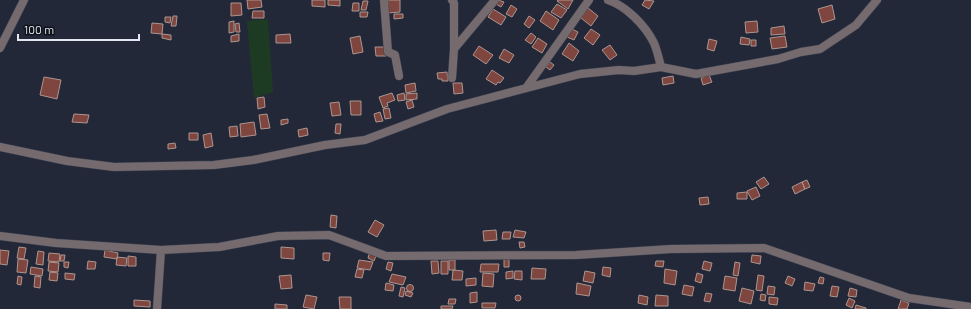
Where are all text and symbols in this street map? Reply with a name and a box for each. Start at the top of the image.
scale bar [18,16,139,42]
text: 100 m [24,22,54,36]

